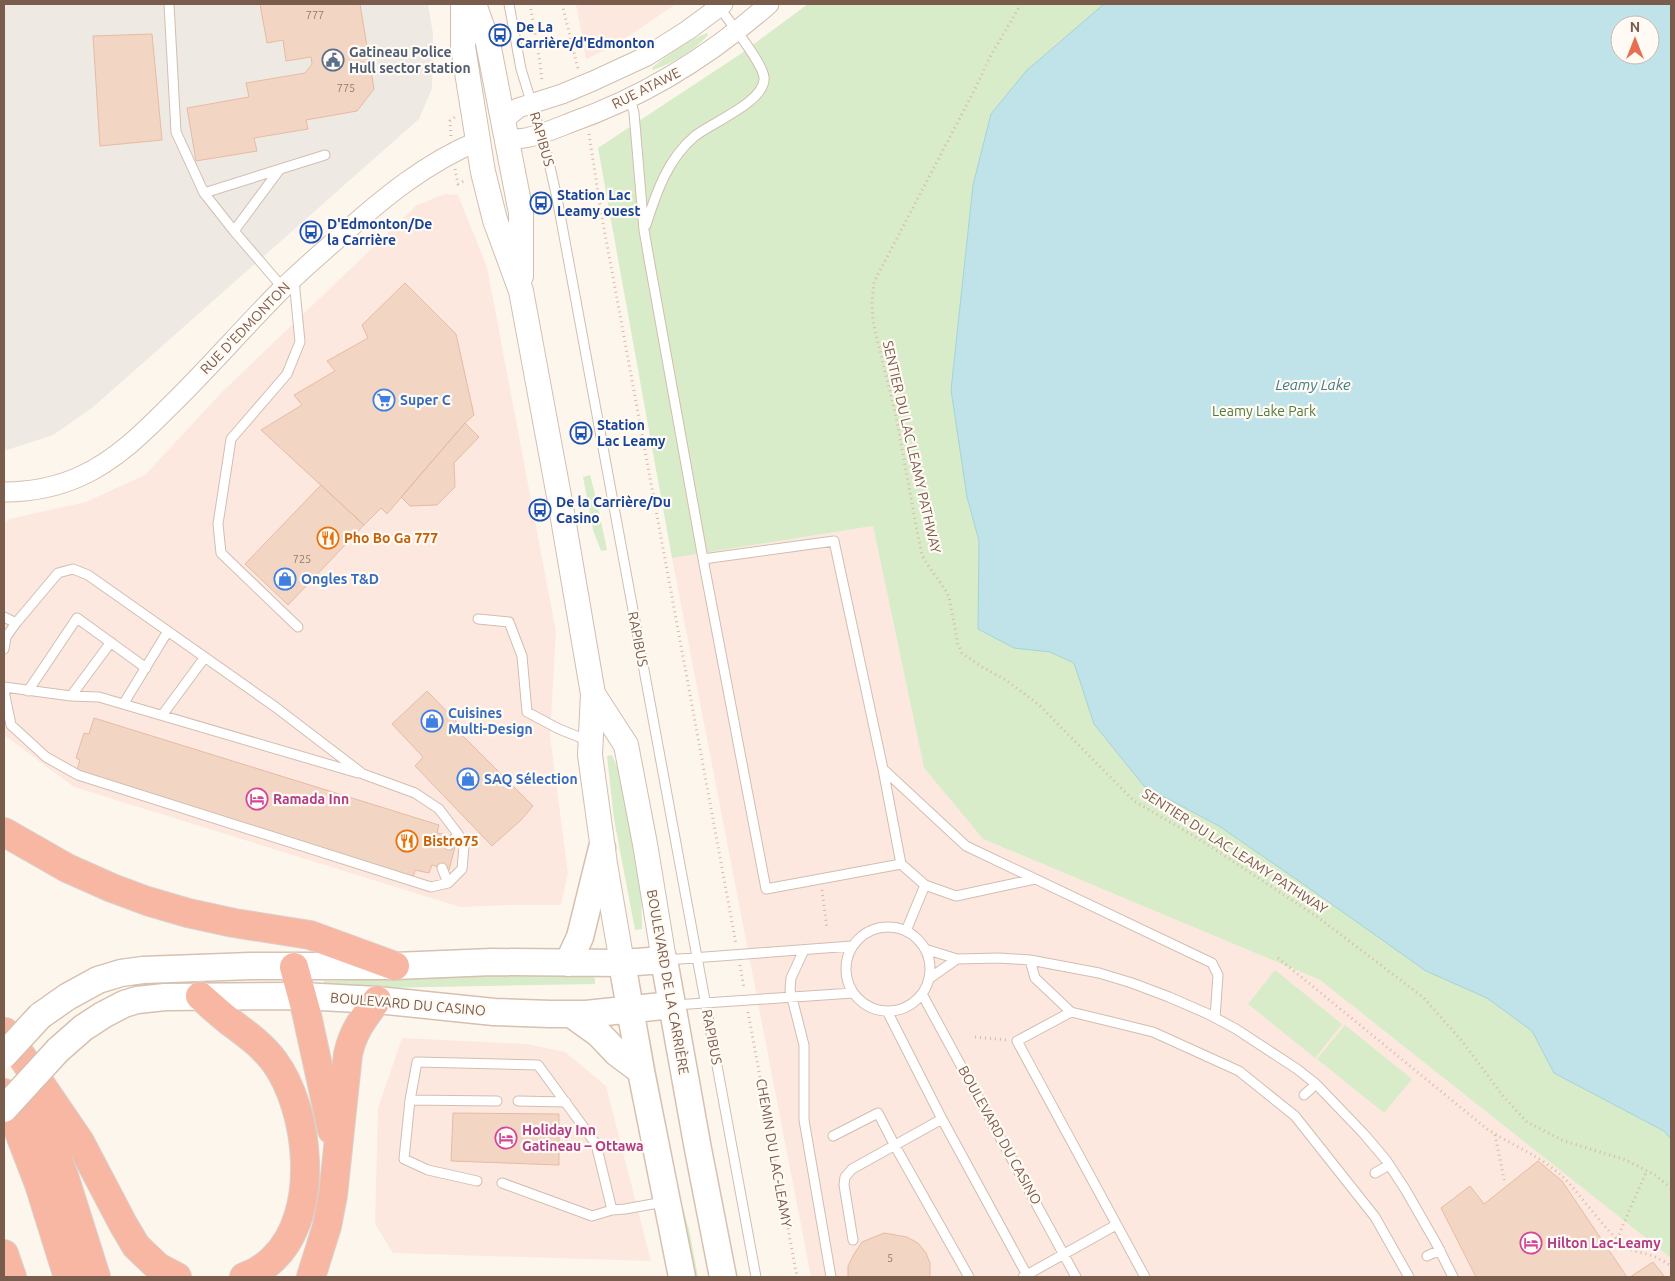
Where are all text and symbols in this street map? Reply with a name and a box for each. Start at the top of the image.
house number: 777 [306,9,324,21]
north arrow [1610,15,1660,65]
place label: De La Carrière/d'Edmonton [516,19,655,51]
text: N [1630,19,1640,35]
bus stop icon: De La Carrière/d'Edmonton [488,23,512,47]
place label: Gatineau Police Hull sector station [349,44,471,76]
public building icon: Gatineau Police Hull sector station [321,48,345,72]
street label: RUE ATAWE [609,64,683,112]
house number: 775 [337,82,355,94]
street label: RAPIBUS [527,110,557,168]
place label: Station Lac Leamy ouest [557,187,641,219]
bus stop icon: Station Lac Leamy ouest [529,191,553,215]
place label: D'Edmonton/De la Carrière [327,216,432,248]
bus stop icon: D'Edmonton/De la Carrière [299,220,323,244]
street label: RUE D'EDMONTON [197,279,293,377]
street label: SENTIER DU LAC LEAMY PATHWAY [880,339,944,555]
water label: Leamy Lake [1275,376,1351,393]
supermarket icon: Super C [372,388,396,412]
place label: Super C [400,392,451,408]
park label: Leamy Lake Park [1212,403,1316,419]
place label: Station Lac Leamy [597,417,666,449]
bus stop icon: Station Lac Leamy [569,421,593,445]
place label: De la Carrière/Du Casino [556,494,671,526]
bus stop icon: De la Carrière/Du Casino [528,498,552,522]
restaurant icon: Pho Bo Ga 777 [316,526,340,550]
place label: Pho Bo Ga 777 [344,530,438,546]
house number: 725 [293,553,311,565]
shop icon: Ongles T&D [273,567,297,591]
place label: Ongles T&D [301,571,379,587]
street label: RAPIBUS [625,610,651,668]
place label: Cuisines Multi-Design [448,705,533,737]
shop icon: Cuisines Multi-Design [420,709,444,733]
shop icon: SAQ Sélection [456,767,480,791]
place label: SAQ Sélection [484,771,578,787]
street label: SENTIER DU LAC LEAMY PATHWAY [1139,785,1331,917]
hotel icon: Ramada Inn [245,787,269,811]
place label: Ramada Inn [273,791,349,807]
restaurant icon: Bistro75 [395,829,419,853]
place label: Bistro75 [423,833,479,849]
street label: BOULEVARD DE LA CARRIÈRE [644,888,693,1076]
street label: BOULEVARD DU CASINO [330,989,487,1019]
street label: RAPIBUS [699,1008,725,1066]
street label: BOULEVARD DU CASINO [955,1063,1045,1207]
street label: CHEMIN DU LAC-LEAMY [753,1077,795,1229]
place label: Holiday Inn Gatineau – Ottawa [522,1122,644,1154]
hotel icon: Holiday Inn Gatineau – Ottawa [494,1126,518,1150]
hotel icon: Hilton Lac-Leamy [1519,1231,1543,1255]
place label: Hilton Lac-Leamy [1547,1235,1661,1251]
house number: 5 [887,1252,893,1264]

